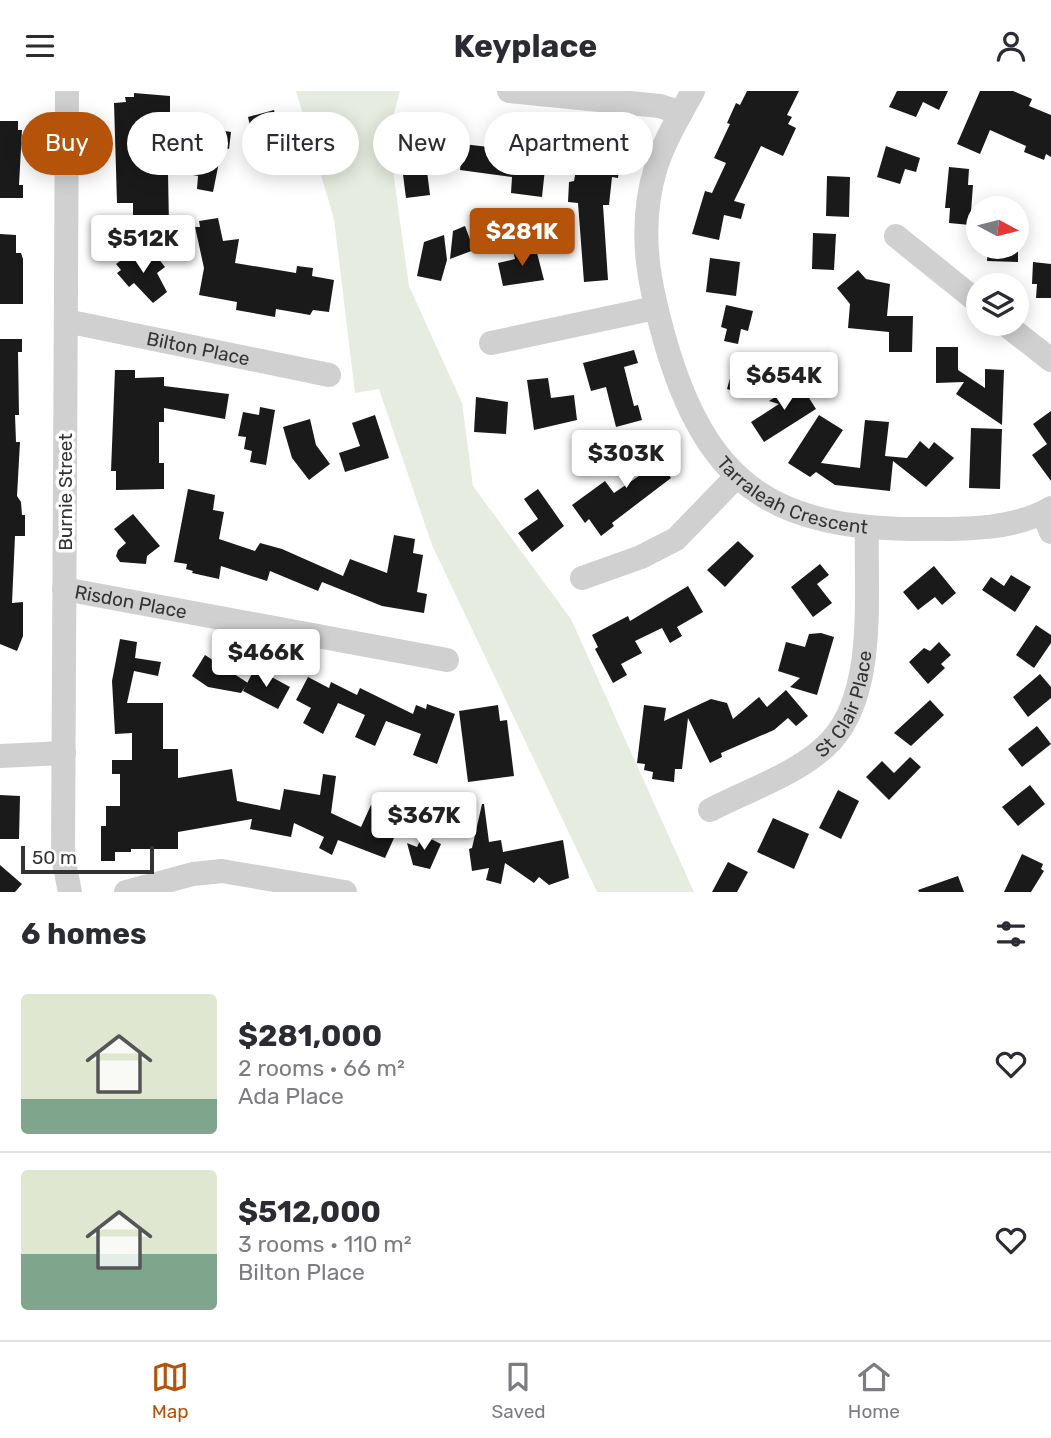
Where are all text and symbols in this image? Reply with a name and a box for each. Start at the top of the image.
icon: menu [21,27,59,65]
text: Keyplace [454,27,597,65]
icon: person [992,27,1030,65]
chip: Buy [21,112,113,175]
chip: Rent [127,112,228,175]
chip: Filters [242,112,359,175]
chip: New [373,112,470,175]
chip: Apartment [484,112,653,175]
north arrow [966,196,1029,259]
map controls [966,196,1029,336]
pin: $281K [473,209,571,268]
pin: $512K [94,215,192,275]
text: $281K [486,217,558,245]
text: $512K [107,224,179,252]
button: layers [966,273,1029,336]
street label: Bilton Place [145,326,252,370]
pin: $654K [735,353,833,412]
text: $654K [746,361,822,389]
pin: $303K [577,431,675,490]
street label: Burnie Street [54,433,77,551]
text: $303K [588,439,664,467]
street label: Tarraleah Crescent [712,451,870,538]
street label: Risdon Place [73,580,189,623]
pin: $466K [217,629,315,689]
text: $466K [228,638,304,666]
street label: St Clair Place [810,649,876,762]
pin: $367K [375,793,473,852]
text: $367K [387,801,461,829]
scale bar [21,843,154,875]
text: 50 m [32,846,77,869]
icon: filters [992,915,1030,953]
text: 6 homes [21,916,147,952]
text: $281,000 [238,1018,382,1054]
icon: home [77,1022,161,1106]
icon: heart [992,1045,1030,1083]
text: 2 rooms · 66 m² [238,1054,405,1082]
text: Ada Place [238,1082,344,1110]
text: $512,000 [238,1194,381,1230]
icon: home [77,1198,161,1282]
icon: heart [992,1221,1030,1259]
text: 3 rooms · 110 m² [238,1230,412,1258]
text: Bilton Place [238,1258,365,1286]
tab: Map [151,1358,189,1423]
tab: Saved [491,1358,546,1423]
tab: Home [848,1358,900,1423]

